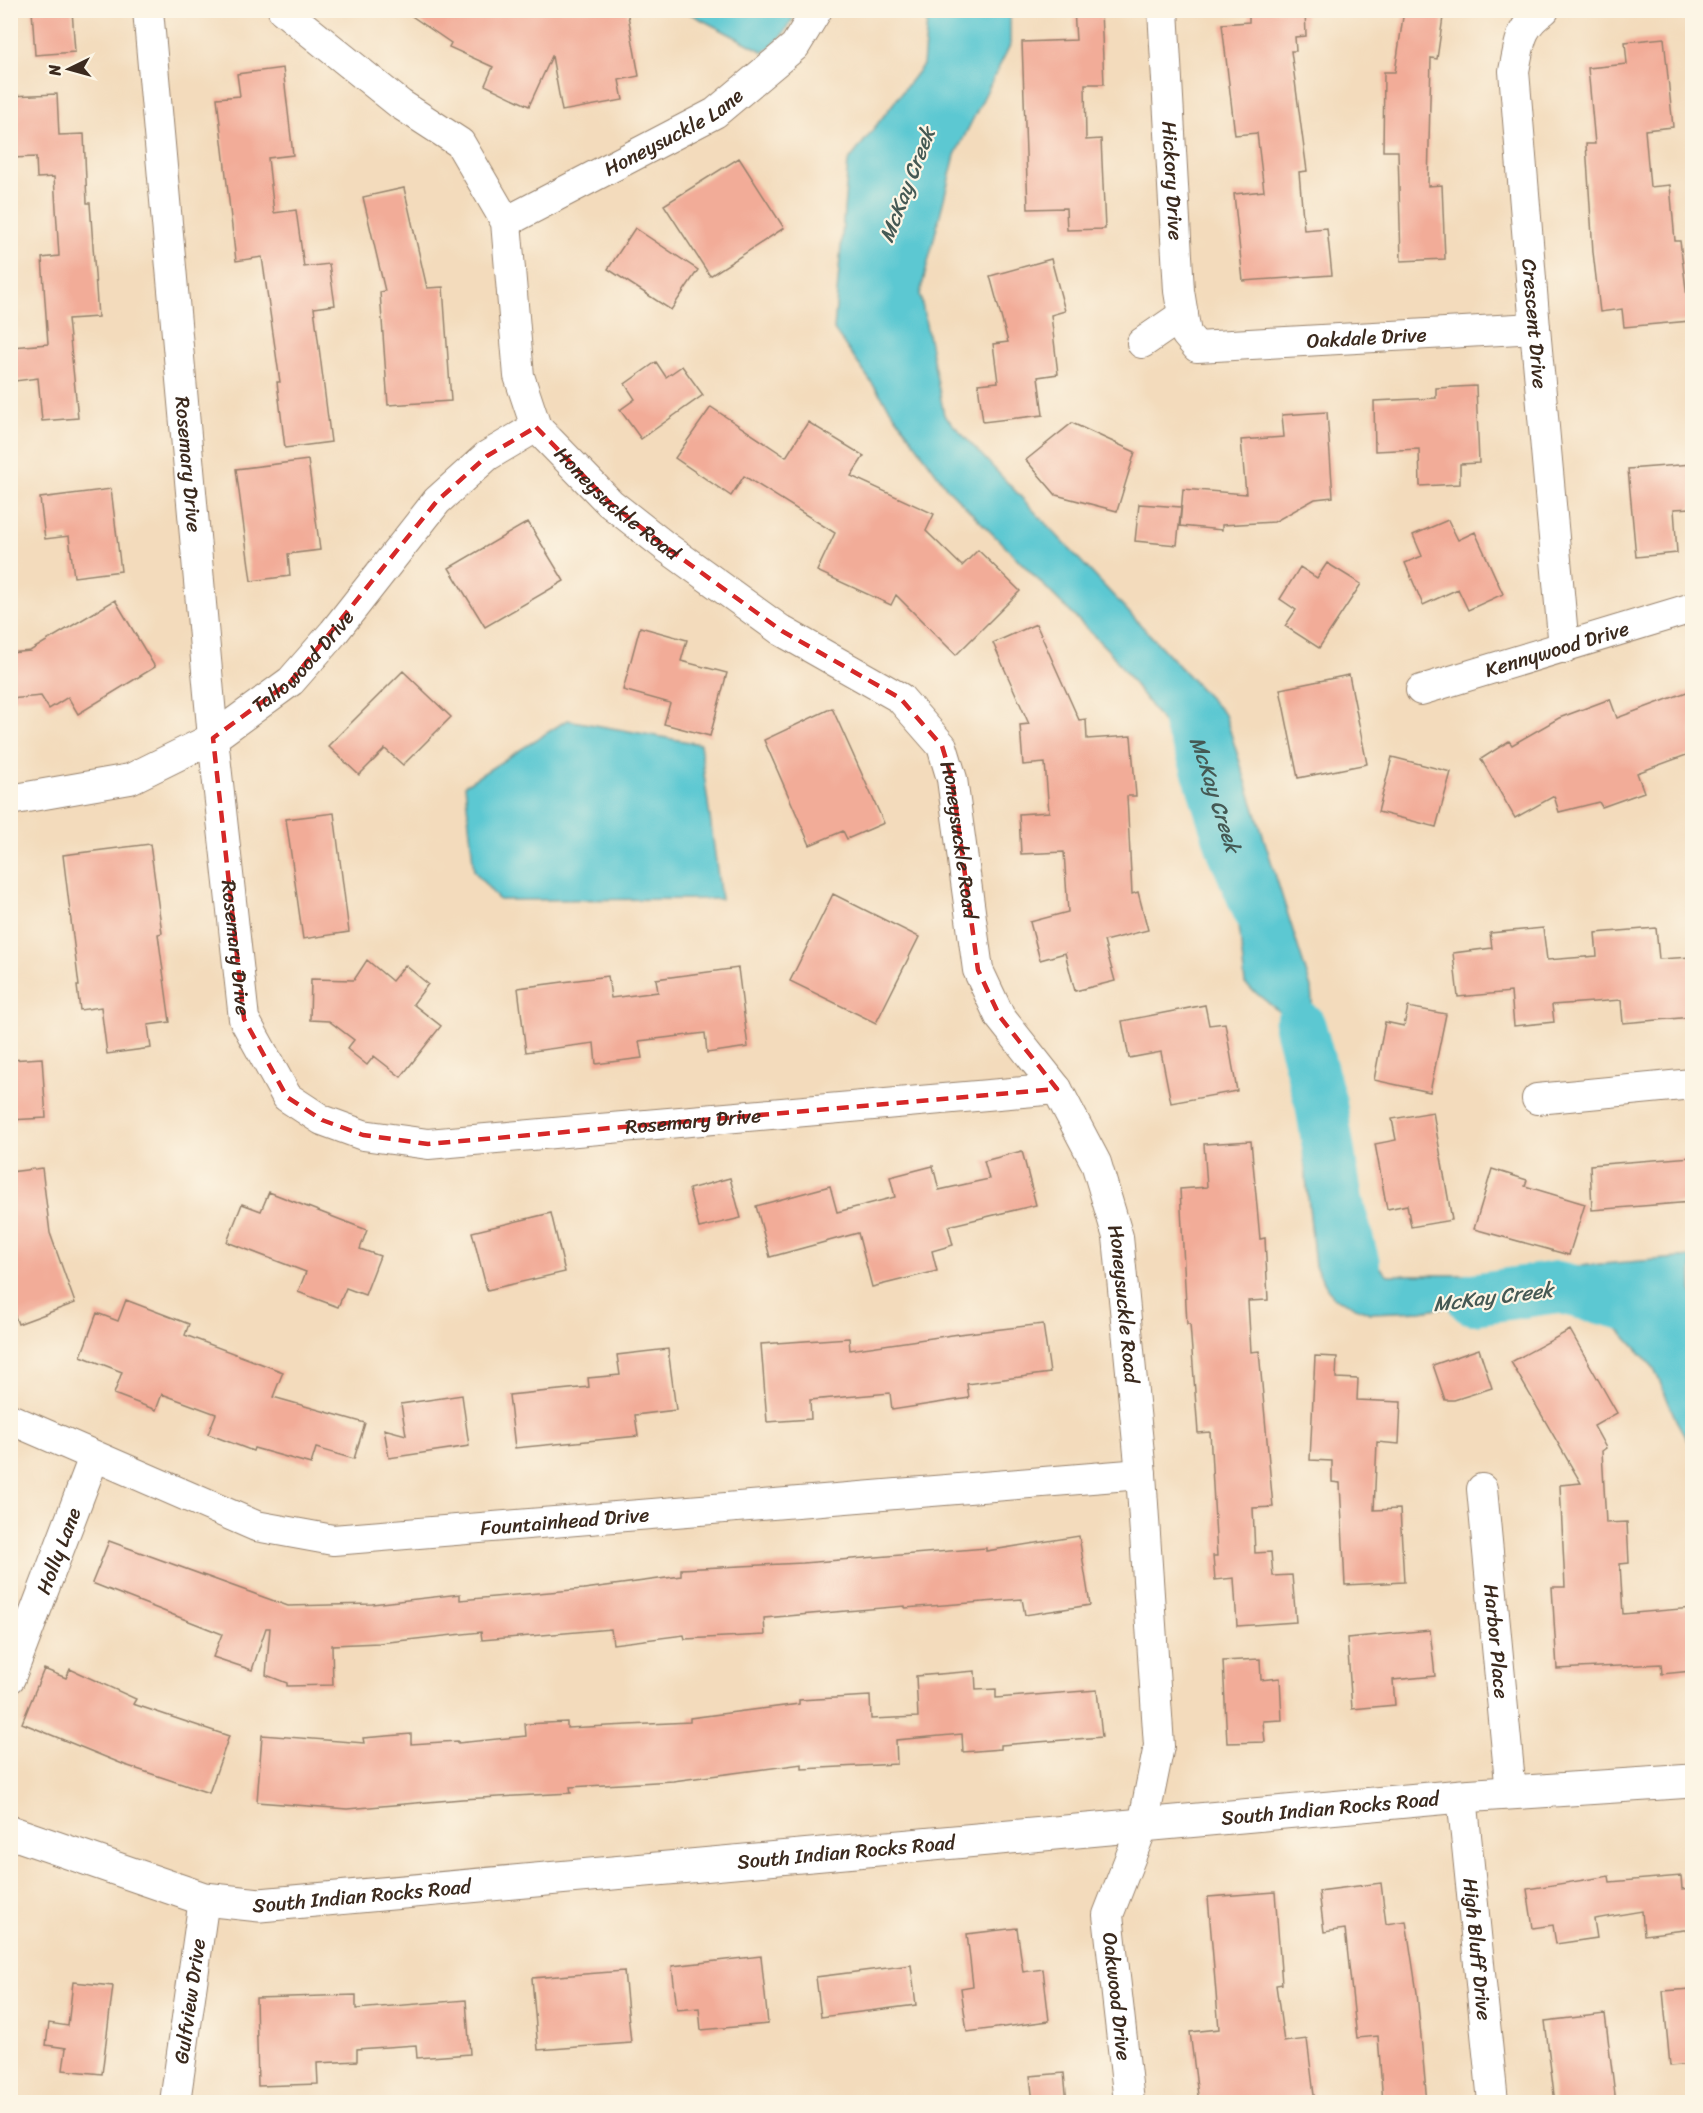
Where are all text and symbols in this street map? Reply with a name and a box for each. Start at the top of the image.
north arrow [39,39,99,99]
text: N [40,63,70,78]
street label: Honeysuckle Lane [597,79,751,186]
water label: McKay Creek [868,119,947,248]
street label: Hickory Drive [1152,120,1194,241]
street label: Crescent Drive [1512,257,1558,390]
street label: Oakdale Drive [1306,317,1428,358]
street label: Rosemary Drive [165,395,212,534]
street label: Honeysuckle Road [546,438,689,570]
street label: Tallowood Drive [244,602,363,722]
street label: Kennywood Drive [1480,611,1633,687]
water label: McKay Creek [1178,729,1252,860]
street label: Honeysuckle Road [930,756,989,922]
street label: Rosemary Drive [211,878,261,1017]
street label: Rosemary Drive [624,1097,763,1144]
street label: Honeysuckle Road [1098,1220,1150,1386]
water label: McKay Creek [1431,1270,1558,1323]
street label: Fountainhead Drive [479,1497,651,1545]
street label: Holly Lane [26,1502,91,1600]
street label: Harbor Place [1474,1582,1519,1700]
street label: South Indian Rocks Road [1220,1781,1442,1835]
street label: South Indian Rocks Road [736,1824,958,1879]
street label: South Indian Rocks Road [251,1868,474,1923]
street label: High Bluff Drive [1453,1876,1502,2022]
street label: Oakwood Drive [1093,1931,1142,2062]
street label: Gulfview Drive [163,1936,216,2066]

